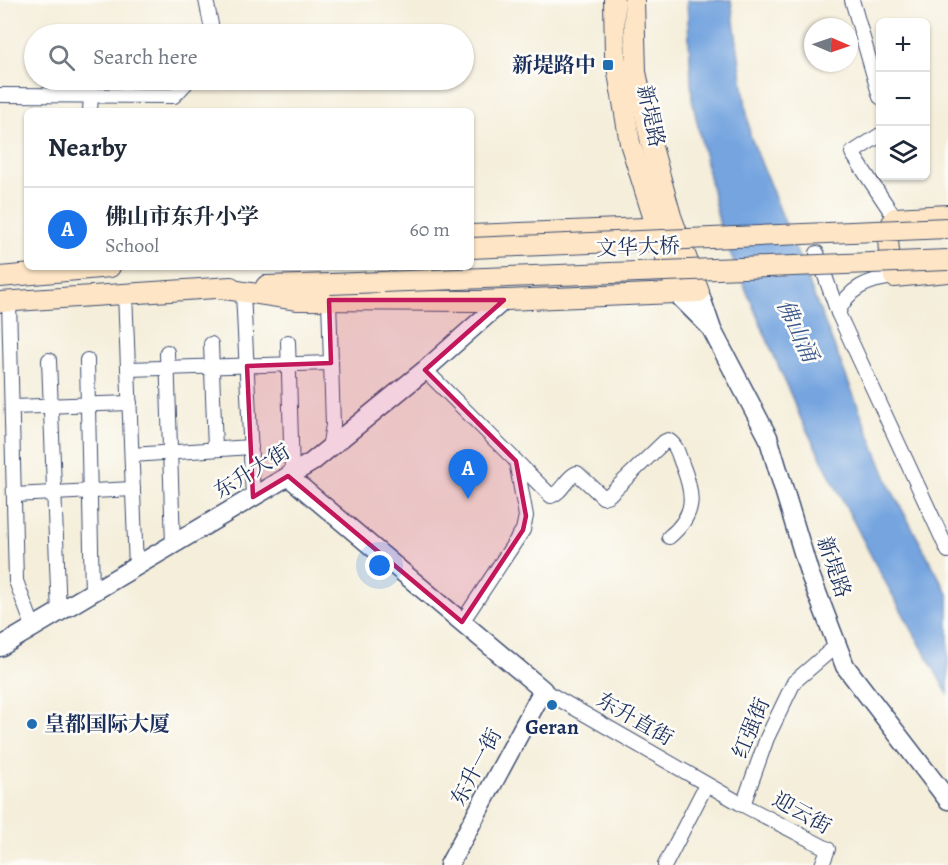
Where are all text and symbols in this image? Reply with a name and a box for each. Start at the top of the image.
north arrow [804,18,858,72]
map controls [876,18,930,180]
button: + [876,18,930,72]
search box [24,24,474,90]
icon: search [45,41,78,74]
text: Search here [93,42,198,72]
place label: 新堤路中 [512,51,596,79]
marker: 新堤路中 [601,58,615,72]
button: − [876,72,930,126]
street label: 新堤路 [631,82,671,150]
button: layers [876,126,930,180]
text: Nearby [48,130,127,165]
text: 佛山市东升小学 [105,202,259,232]
text: A [61,216,74,243]
text: 60 m [410,216,450,243]
text: School [105,232,159,259]
street label: 文华大桥 [596,232,680,262]
water label: 佛山涌 [770,294,826,369]
street label: 东升大街 [209,437,295,505]
pin: A [448,450,488,499]
street label: 新堤路 [811,533,857,601]
your location [365,551,394,580]
street label: 东升直街 [592,686,678,752]
street label: 红强街 [726,694,776,762]
marker: Geran [545,698,559,712]
place label: 皇都国际大厦 [44,710,170,738]
place label: Geran [525,713,579,741]
marker: 皇都国际大厦 [25,717,39,731]
street label: 东升一街 [444,723,508,811]
street label: 迎云街 [768,785,836,841]

